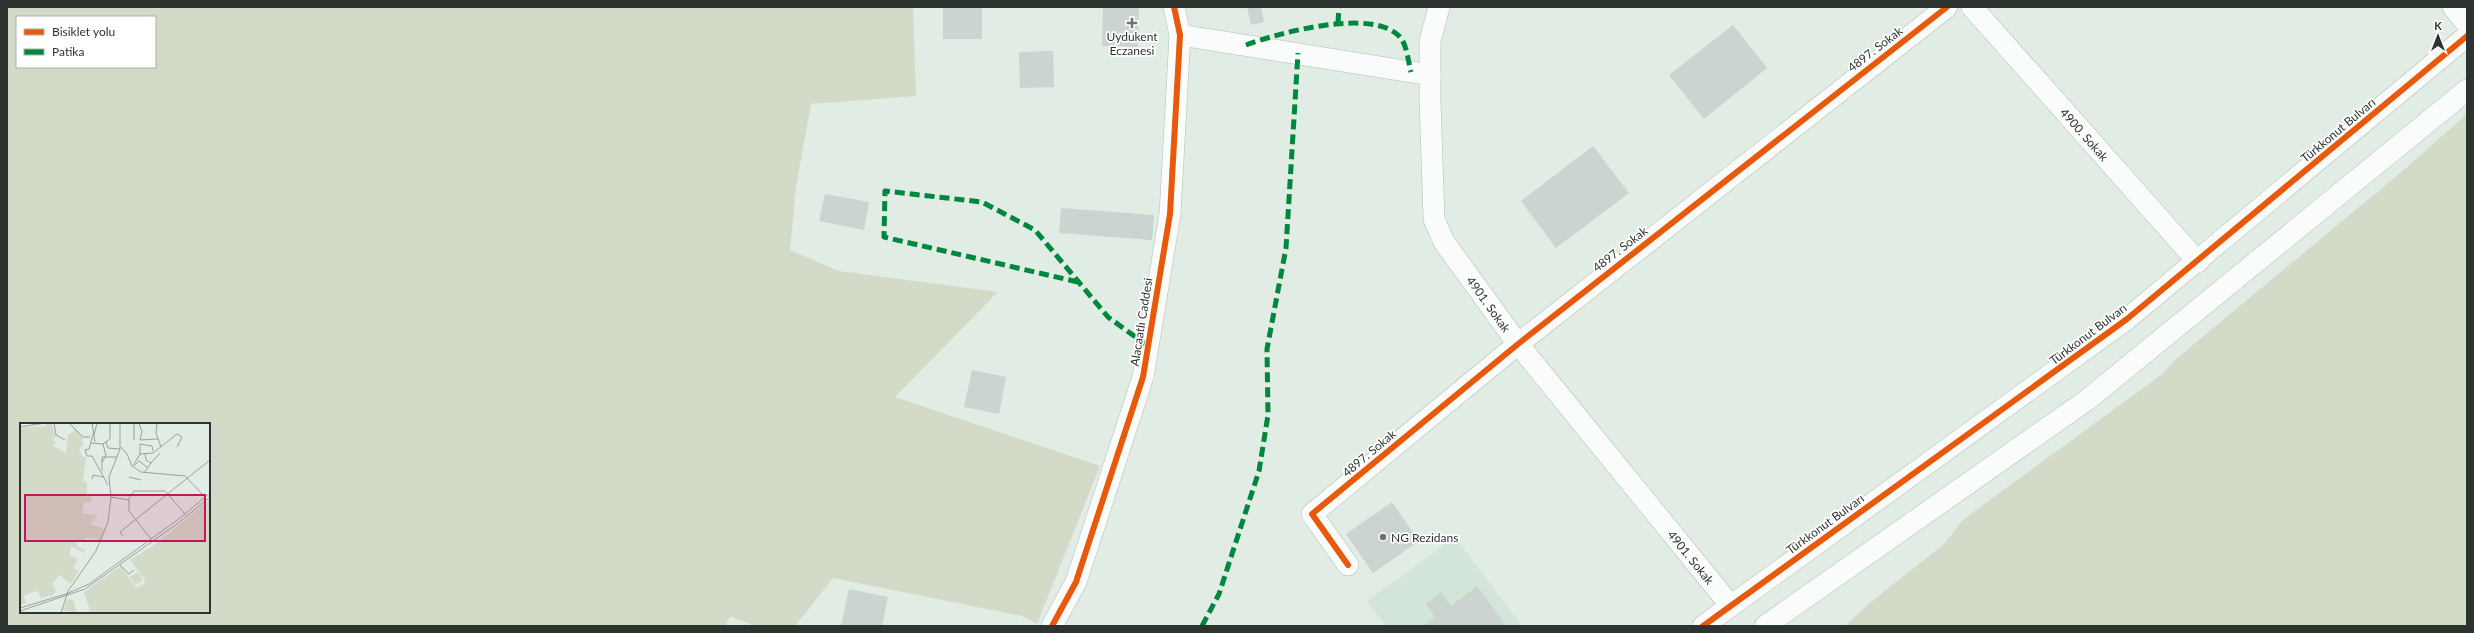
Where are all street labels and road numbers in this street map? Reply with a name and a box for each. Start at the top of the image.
street label: 4897. Sokak [1845,22,1906,75]
street label: Türkkonut Bulvarı [2298,94,2378,166]
street label: 4900. Sokak [2057,105,2113,164]
street label: 4897. Sokak [1590,222,1651,275]
street label: 4901. Sokak [1464,273,1515,336]
street label: Alacaatlı Caddesi [1127,277,1155,367]
street label: Türkkonut Bulvarı [2046,300,2130,368]
street label: 4897. Sokak [1339,426,1399,480]
street label: Türkkonut Bulvarı [1783,491,1867,557]
street label: 4901. Sokak [1665,527,1718,588]

